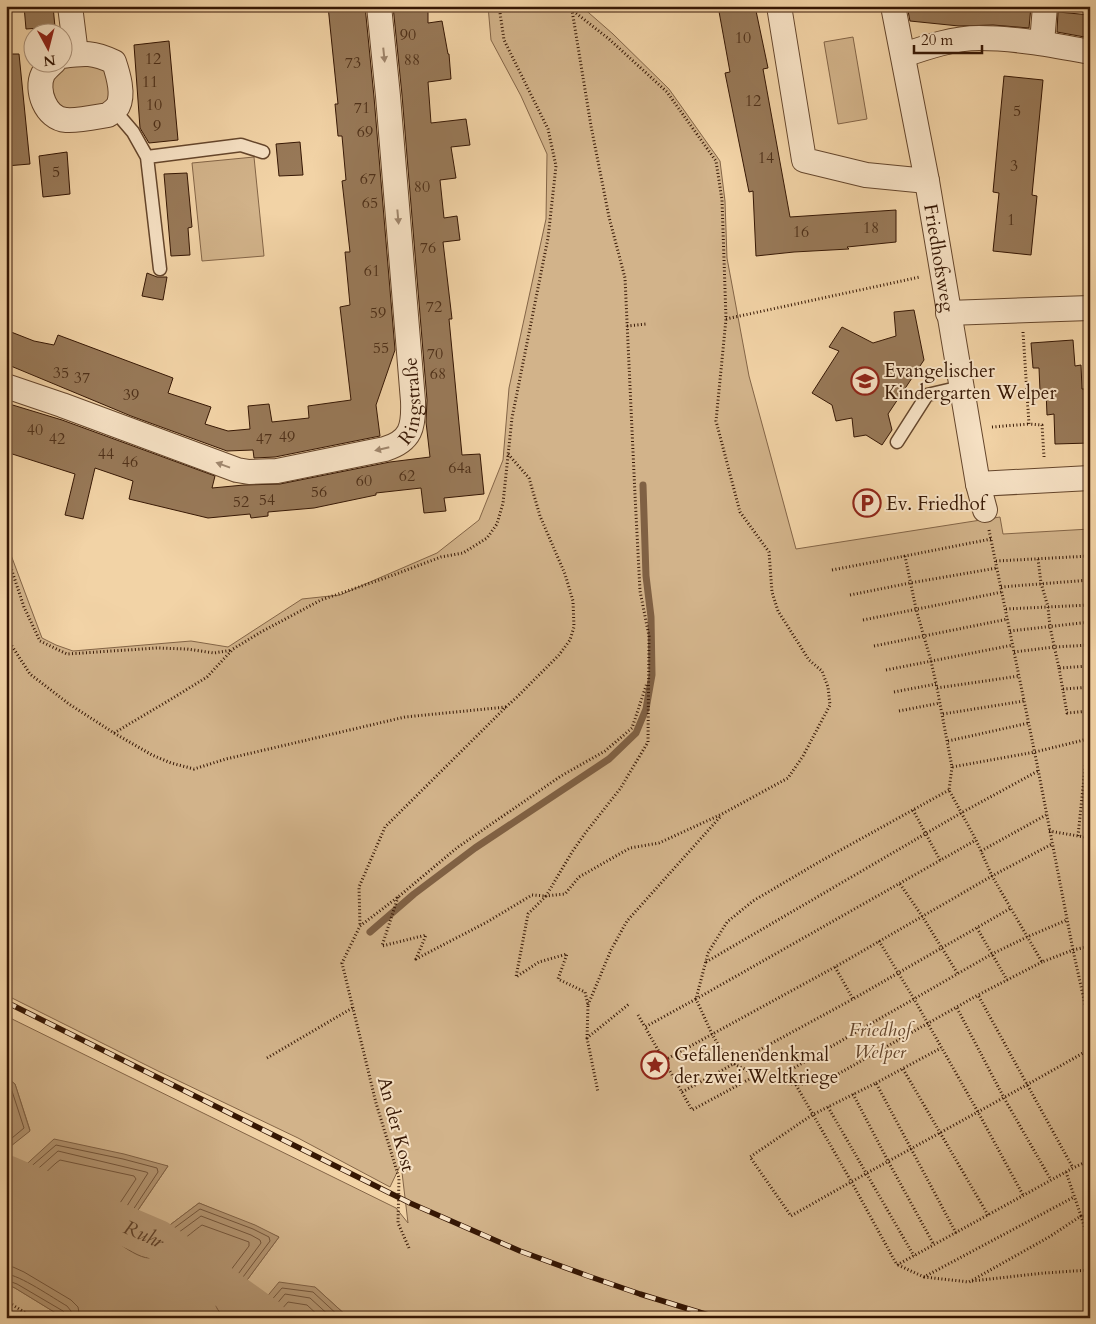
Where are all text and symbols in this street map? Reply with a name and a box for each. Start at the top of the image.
north arrow [22,22,72,72]
scale bar [914,22,981,54]
house number: 90 [400,24,416,46]
house number: 10 [735,27,751,49]
text: 20 m [921,30,953,50]
one-way arrow [380,47,388,63]
house number: 12 [145,48,161,70]
house number: 88 [404,49,420,71]
text: N [42,50,57,71]
house number: 73 [345,52,361,74]
house number: 11 [142,71,158,93]
house number: 12 [745,90,761,112]
house number: 10 [146,94,162,116]
house number: 71 [354,97,370,119]
house number: 5 [1013,100,1021,122]
house number: 9 [153,115,161,137]
house number: 69 [357,121,373,143]
house number: 14 [758,147,774,169]
house number: 3 [1010,155,1018,177]
house number: 5 [52,161,60,183]
house number: 67 [360,168,376,190]
house number: 80 [414,176,430,198]
house number: 65 [362,192,378,214]
street label: Friedhofsweg [917,202,961,314]
one-way arrow [395,209,403,225]
house number: 1 [1007,209,1015,231]
house number: 18 [863,217,879,239]
house number: 16 [793,221,809,243]
house number: 76 [420,237,436,259]
house number: 61 [364,260,380,282]
house number: 72 [426,296,442,318]
house number: 59 [370,302,386,324]
house number: 55 [373,337,389,359]
house number: 70 [427,343,443,365]
street label: Ringstraße [392,356,427,451]
place label: Evangelischer Kindergarten Welper [884,358,1056,406]
house number: 35 [53,362,69,384]
house number: 68 [430,363,446,385]
school or university icon: Evangelischer Kindergarten Welper [850,366,880,396]
house number: 37 [74,367,90,389]
house number: 39 [123,384,139,406]
house number: 40 [27,419,43,441]
house number: 49 [279,426,295,448]
house number: 42 [49,428,65,450]
house number: 47 [256,428,272,450]
house number: 44 [98,443,114,465]
one-way arrow [375,445,390,453]
house number: 46 [122,451,138,473]
house number: 64a [448,457,472,479]
one-way arrow [215,461,230,469]
house number: 62 [399,465,415,487]
house number: 60 [356,470,372,492]
house number: 56 [311,481,327,503]
parking icon: Ev. Friedhof [852,488,882,518]
house number: 54 [259,489,275,511]
house number: 52 [233,491,249,513]
place label: Ev. Friedhof [886,491,989,517]
park label: Friedhof Welper [849,1017,916,1065]
place label: Gefallenendenkmal der zwei Weltkriege [674,1042,838,1090]
place icon: Gefallenendenkmal der zwei Weltkriege [640,1050,670,1080]
street label: An der Kost [371,1074,421,1174]
water label: Ruhr [120,1214,171,1255]

